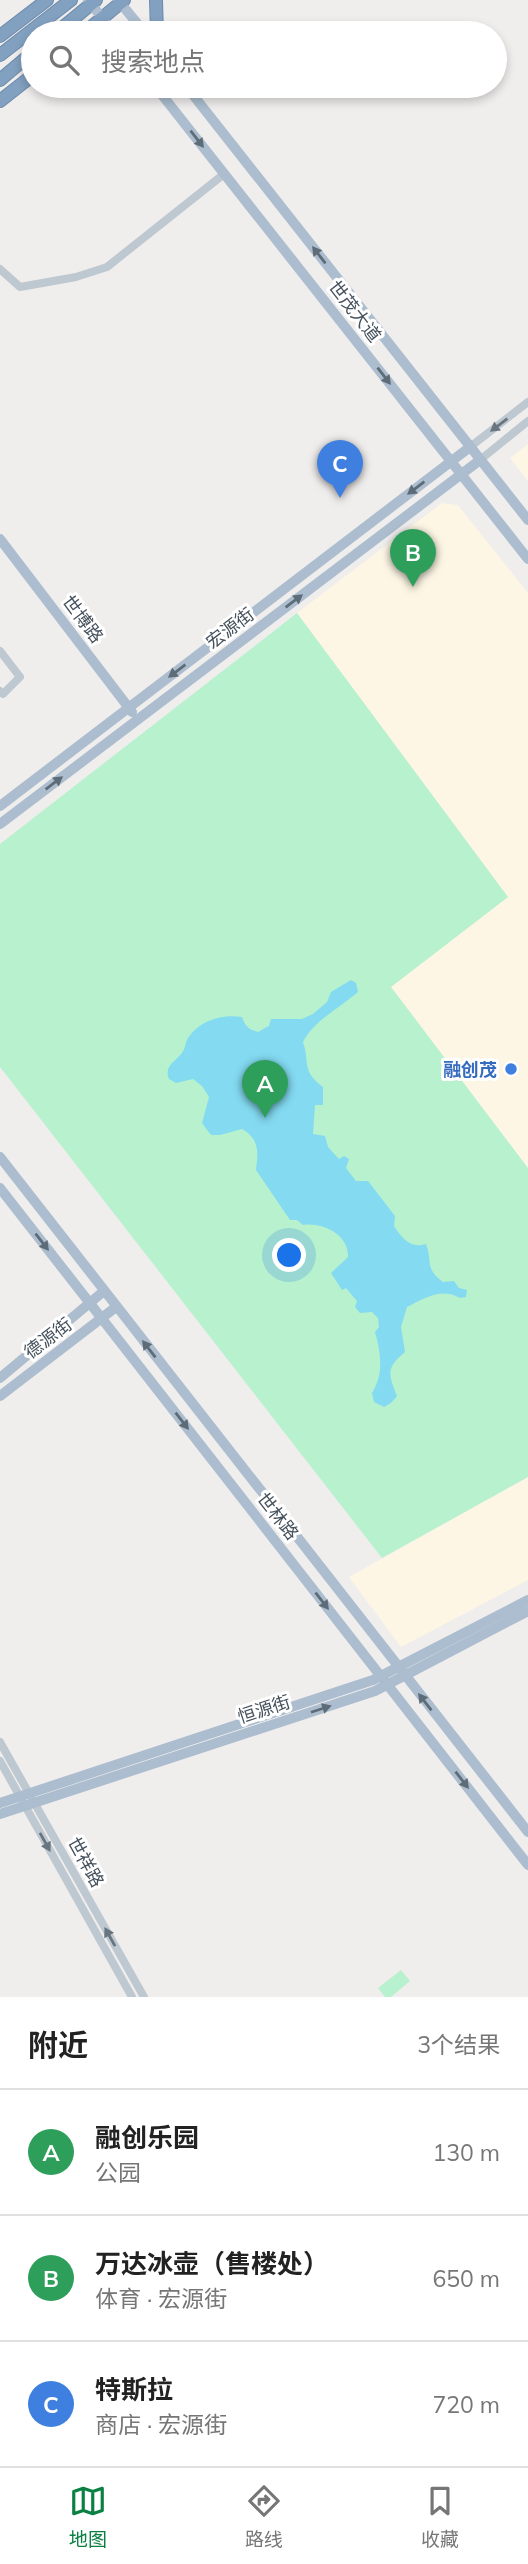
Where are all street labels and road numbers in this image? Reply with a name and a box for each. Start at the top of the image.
street label: 世茂大道 [324,276,386,346]
street label: 世博路 [58,591,108,647]
street label: 宏源街 [202,603,258,653]
street label: 德源街 [20,1313,76,1363]
street label: 世林路 [252,1488,304,1544]
street label: 恒源街 [235,1690,293,1728]
street label: 世祥路 [63,1833,109,1891]

